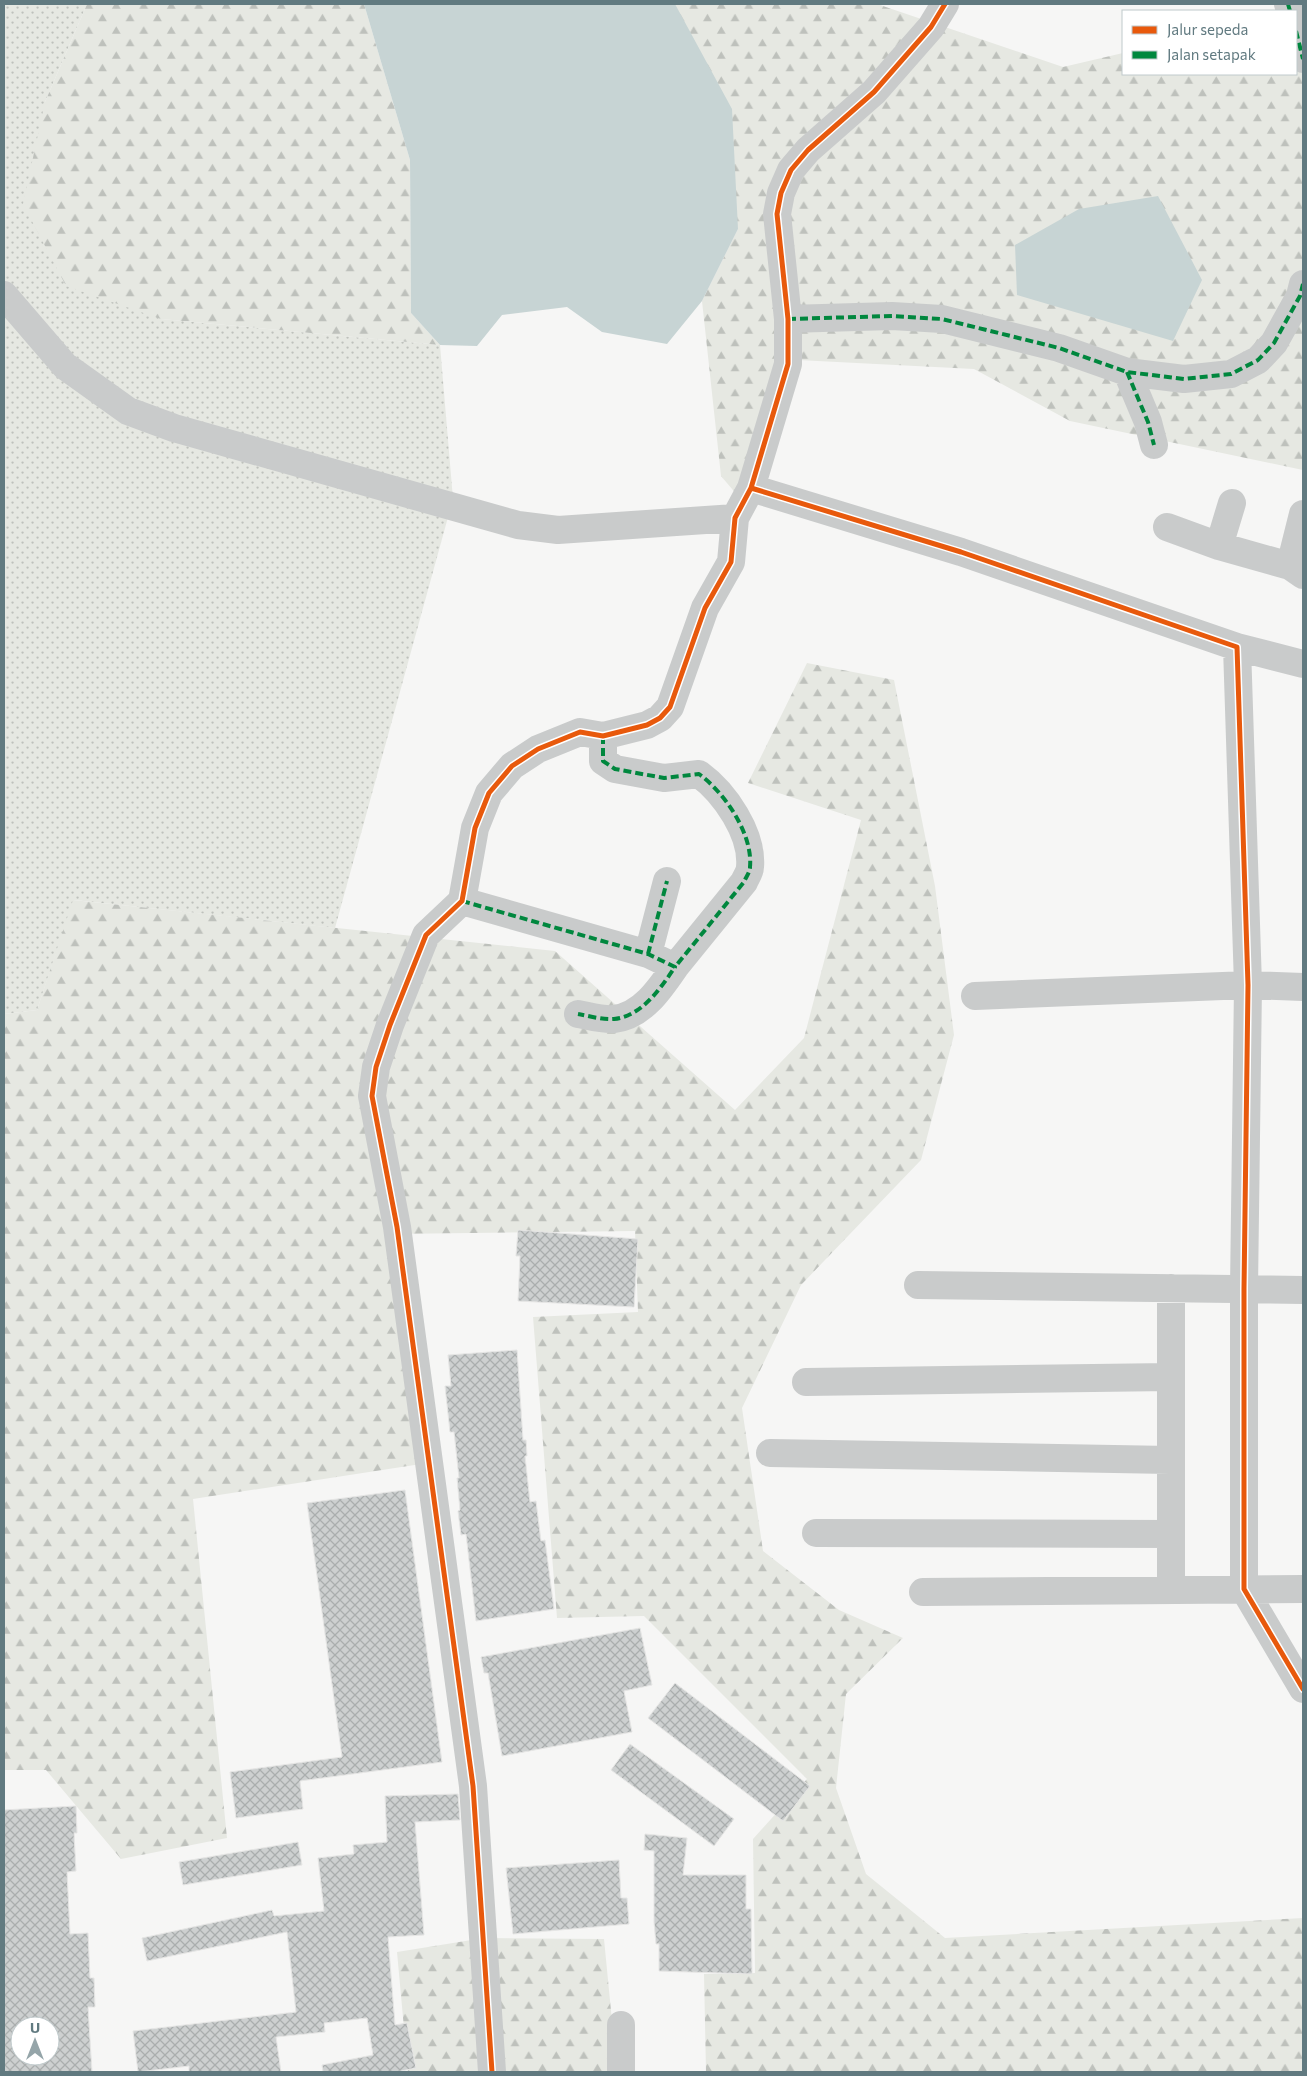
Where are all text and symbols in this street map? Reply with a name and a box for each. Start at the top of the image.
legend [1122,10,1297,75]
text: Jalur sepeda [1167,20,1248,38]
text: Jalan setapak [1167,45,1256,63]
north arrow [10,2016,60,2066]
text: U [30,2019,40,2036]

